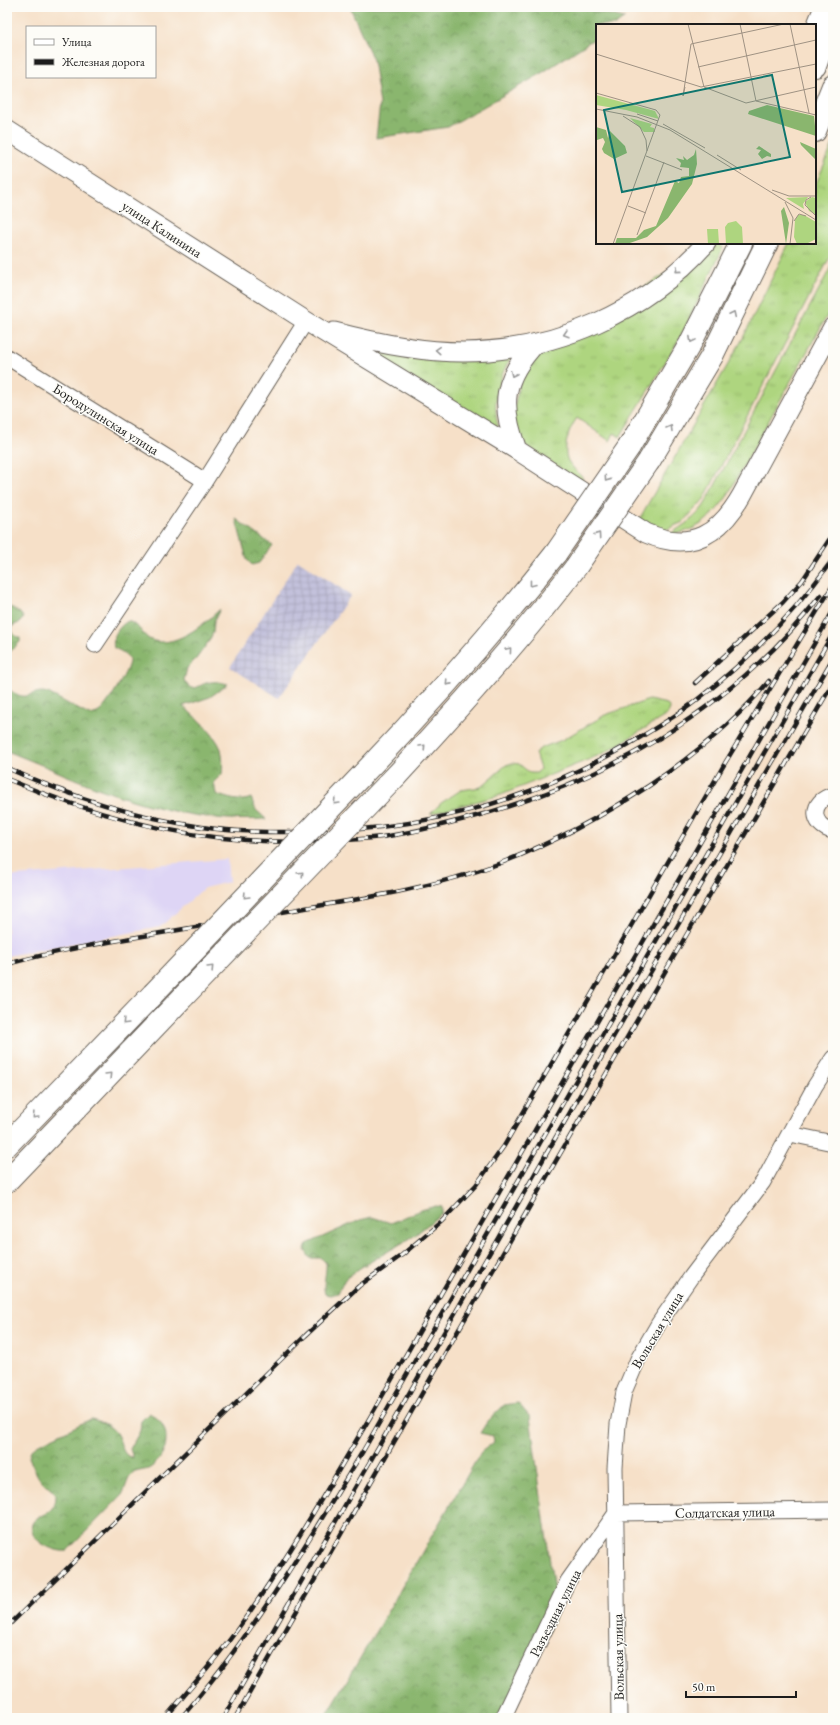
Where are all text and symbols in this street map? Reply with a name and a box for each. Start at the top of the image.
inset map [596,24,816,244]
legend [26,26,156,78]
text: Улица [61,34,92,50]
text: Железная дорога [61,54,145,70]
street label: улица Калинина [119,196,206,262]
one-way arrow [676,266,683,273]
one-way arrow [728,311,736,319]
one-way arrow [563,330,570,338]
one-way arrow [689,336,697,343]
one-way arrow [435,346,441,355]
one-way arrow [510,370,518,378]
street label: Бородулинская улица [50,379,163,459]
one-way arrow [665,425,672,432]
one-way arrow [604,475,612,482]
one-way arrow [593,532,601,539]
one-way arrow [530,579,537,586]
one-way arrow [505,648,512,655]
one-way arrow [445,678,453,686]
one-way arrow [418,744,426,752]
one-way arrow [333,797,341,805]
one-way arrow [297,871,304,879]
one-way arrow [243,891,251,899]
one-way arrow [207,965,214,973]
one-way arrow [123,1017,130,1025]
one-way arrow [104,1072,112,1080]
one-way arrow [32,1111,40,1119]
street label: Вольская улица [627,1288,687,1372]
street label: Солдатская улица [675,1502,776,1522]
street label: Разъездная улица [525,1566,585,1660]
street label: Вольская улица [608,1613,628,1700]
scale bar [686,1673,796,1699]
text: 50 m [692,1679,716,1695]

